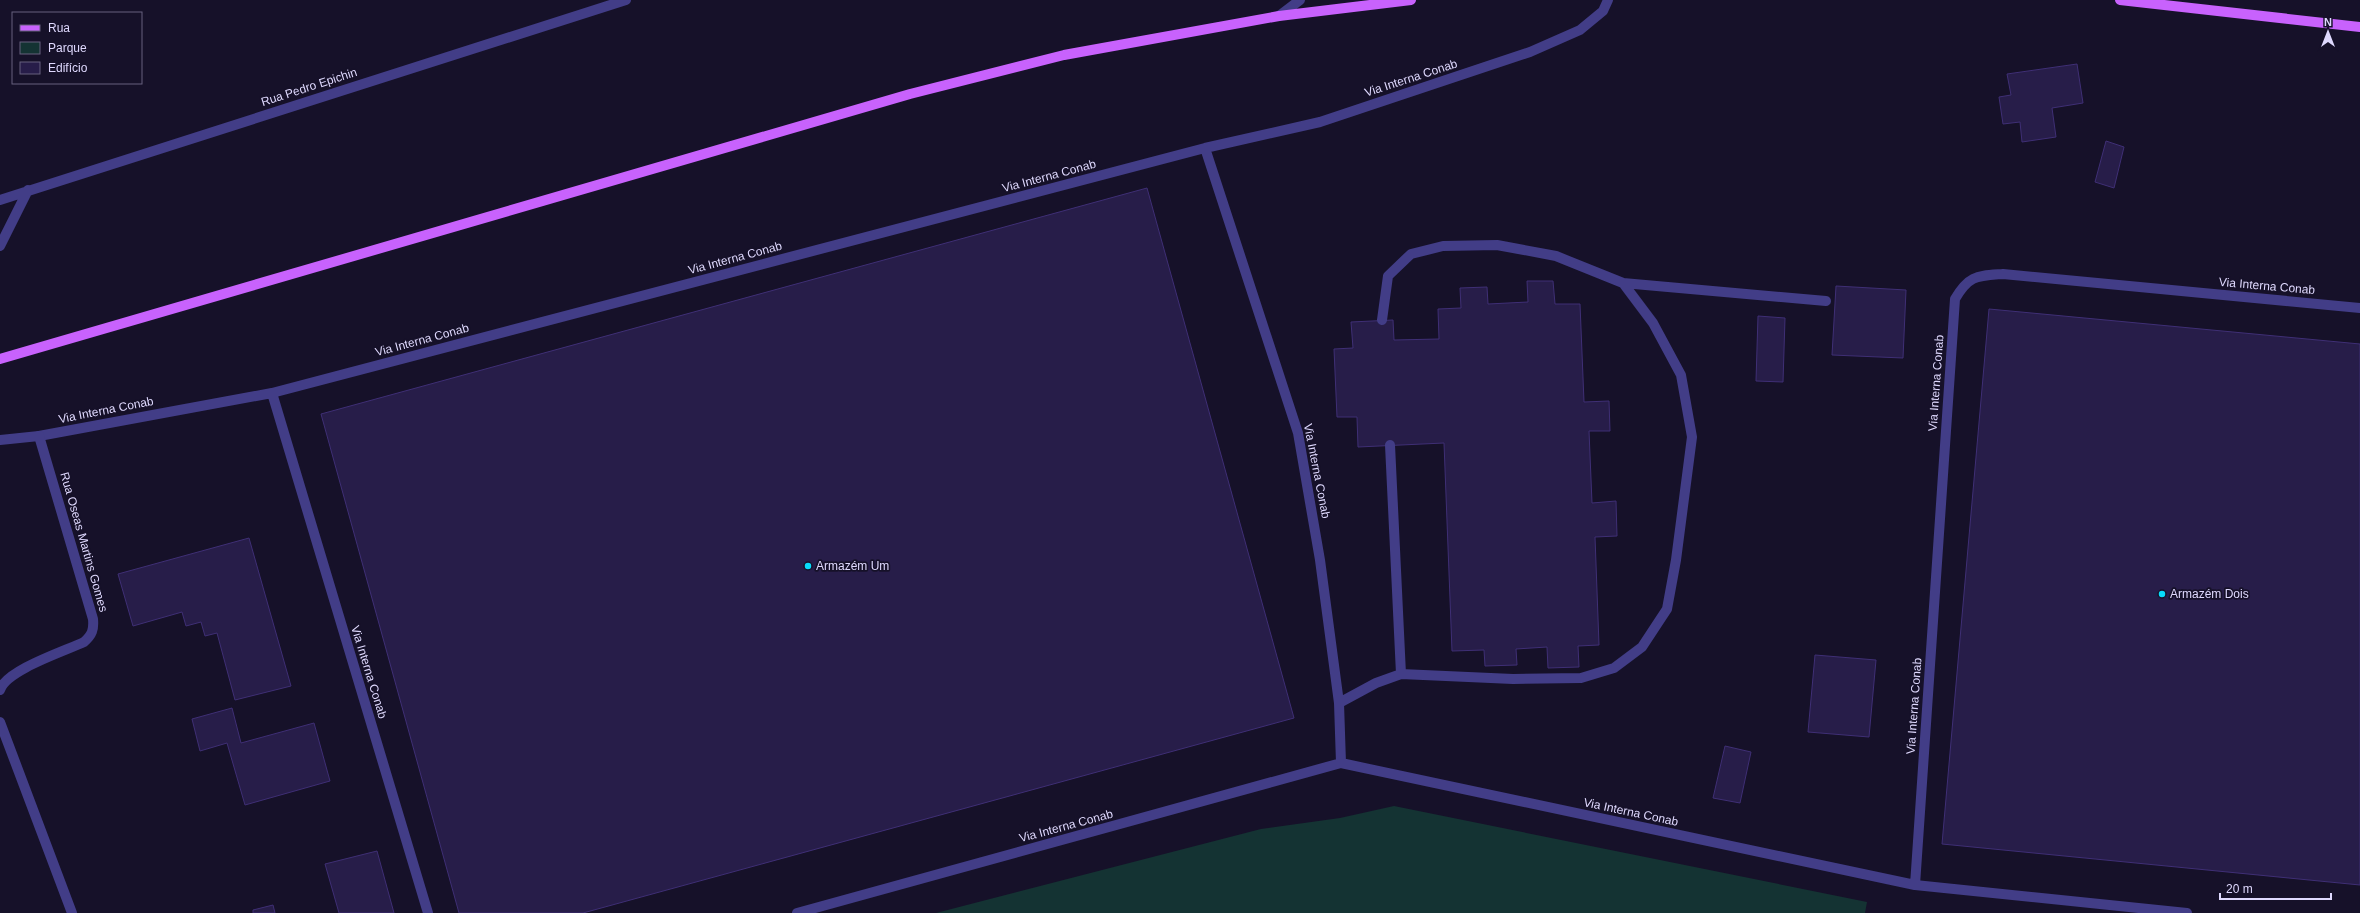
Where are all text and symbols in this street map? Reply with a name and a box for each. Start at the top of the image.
legend [12,12,142,84]
north arrow [2308,12,2348,52]
text: N [2324,16,2332,28]
text: Rua [48,21,70,35]
text: Parque [48,41,87,55]
street label: Via Interna Conab [1363,56,1459,100]
text: Edifício [48,61,88,75]
street label: Rua Pedro Epichin [259,65,359,109]
street label: Via Interna Conab [1001,157,1098,195]
street label: Via Interna Conab [687,239,784,277]
street label: Via Interna Conab [2218,275,2316,297]
street label: Via Interna Conab [374,321,471,359]
street label: Via Interna Conab [1926,334,1946,432]
street label: Via Interna Conab [57,394,155,426]
street label: Via Interna Conab [1301,422,1333,520]
street label: Rua Oseas Martins Gomes [57,471,111,613]
place label: Armazém Um [816,559,889,573]
marker: Armazém Um [803,561,813,571]
place label: Armazém Dois [2170,587,2249,601]
marker: Armazém Dois [2157,589,2167,599]
street label: Via Interna Conab [348,624,390,721]
street label: Via Interna Conab [1904,657,1924,755]
street label: Via Interna Conab [1582,795,1680,829]
street label: Via Interna Conab [1018,807,1115,845]
scale bar [2220,875,2331,901]
text: 20 m [2226,882,2253,896]

